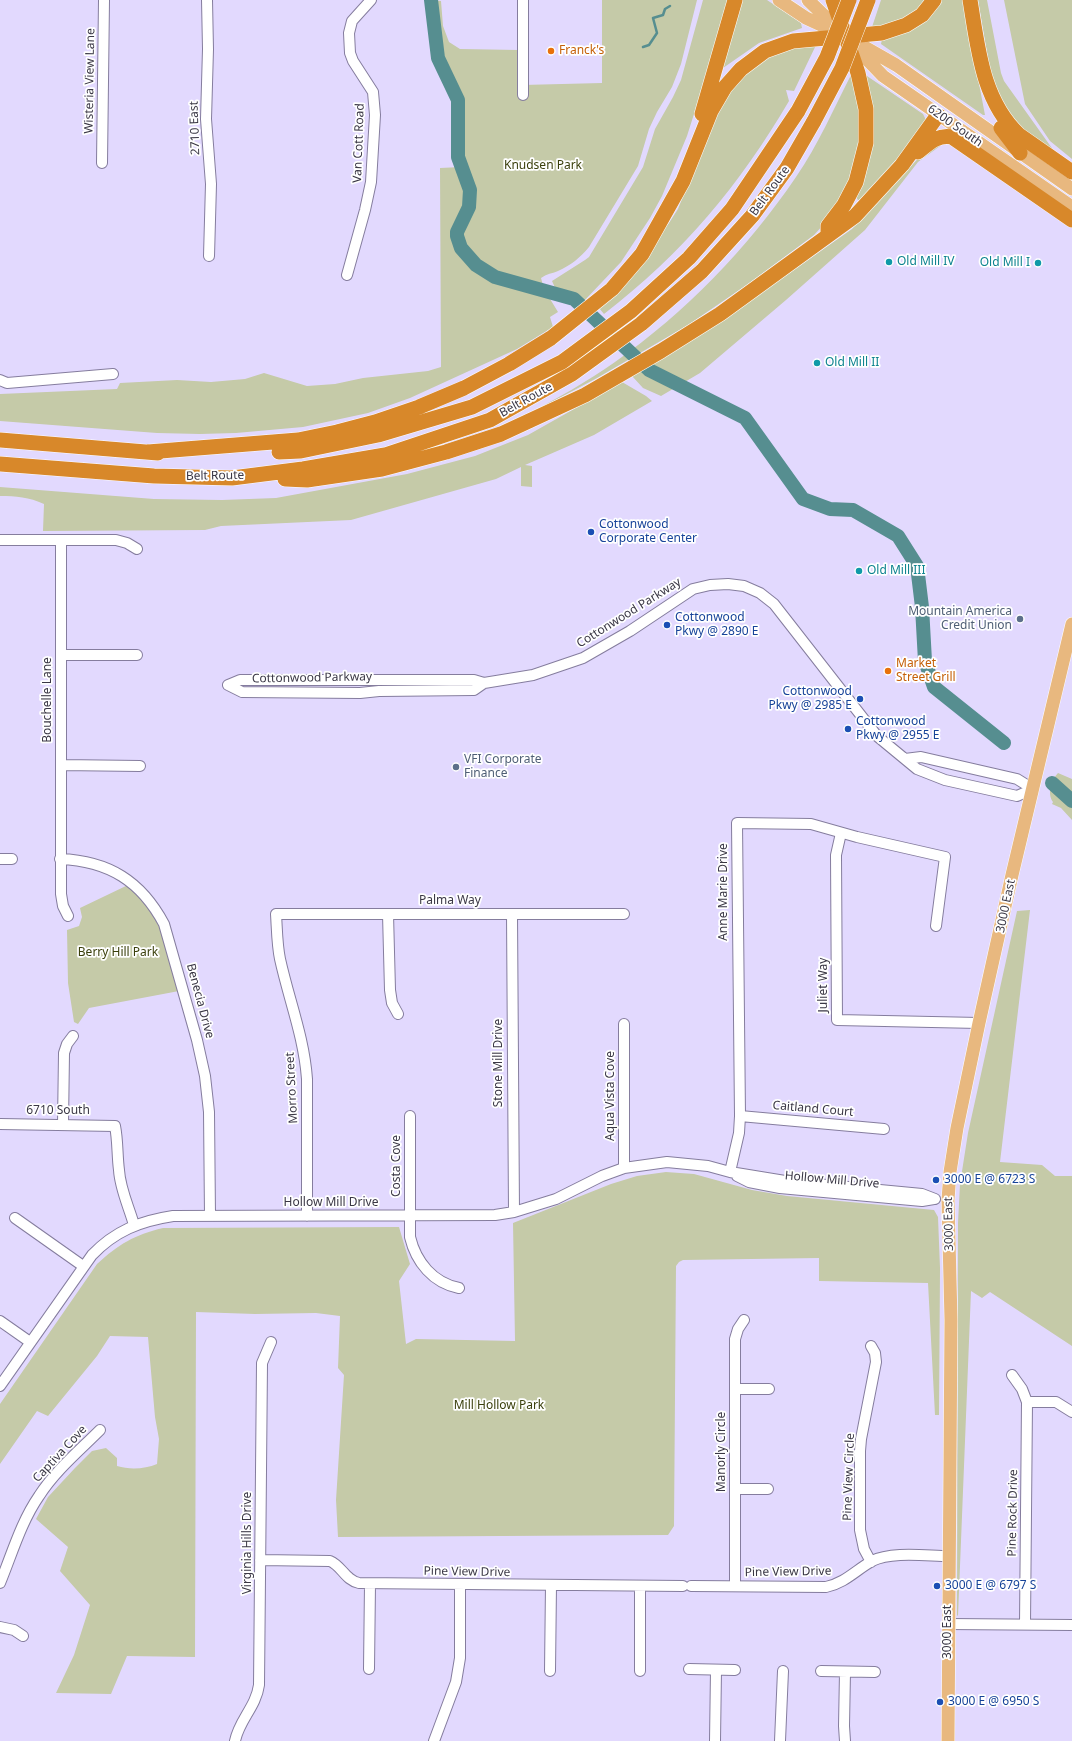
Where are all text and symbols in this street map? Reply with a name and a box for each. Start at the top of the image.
street label: Wisteria View Lane [82,28,98,134]
place label: Franck's [559,44,604,58]
marker: Franck's [546,46,556,56]
street label: 2710 East [187,101,203,155]
street label: 6200 South [925,102,985,150]
street label: Van Cott Road [350,103,368,183]
park label: Knudsen Park [504,159,582,173]
street label: Belt Route [747,163,793,219]
place label: Old Mill IV [897,255,955,269]
place label: Old Mill I [980,256,1030,270]
marker: Old Mill IV [884,257,894,267]
marker: Old Mill I [1033,258,1043,268]
place label: Old Mill II [825,356,879,370]
marker: Old Mill II [812,358,822,368]
street label: Belt Route [497,380,555,420]
street label: Belt Route [186,468,244,484]
place label: Cottonwood Corporate Center [599,518,697,546]
marker: Cottonwood Corporate Center [586,527,596,537]
place label: Old Mill III [867,564,925,578]
marker: Old Mill III [854,566,864,576]
street label: Cottonwood Parkway [574,575,684,651]
place label: Mountain America Credit Union [908,605,1012,633]
place label: Cottonwood Pkwy @ 2890 E [675,611,758,639]
marker: Mountain America Credit Union [1015,614,1025,624]
marker: Cottonwood Pkwy @ 2890 E [662,620,672,630]
street label: Bouchelle Lane [41,657,55,743]
place label: Market Street Grill [896,657,956,685]
marker: Market Street Grill [883,666,893,676]
street label: Cottonwood Parkway [252,670,372,686]
place label: Cottonwood Pkwy @ 2985 E [769,685,852,713]
marker: Cottonwood Pkwy @ 2985 E [855,694,865,704]
place label: Cottonwood Pkwy @ 2955 E [856,715,939,743]
marker: Cottonwood Pkwy @ 2955 E [843,724,853,734]
place label: VFI Corporate Finance [464,753,542,781]
marker: VFI Corporate Finance [451,762,461,772]
street label: Anne Marie Drive [717,843,731,941]
street label: 3000 East [993,878,1019,934]
street label: Palma Way [419,894,481,908]
park label: Berry Hill Park [78,946,158,960]
street label: Juliet Way [817,958,831,1012]
street label: Benecia Drive [183,962,217,1040]
street label: Stone Mill Drive [492,1019,506,1107]
street label: Aqua Vista Cove [604,1051,618,1141]
street label: Morro Street [283,1052,301,1124]
street label: Caitland Court [772,1098,854,1120]
street label: 6710 South [26,1104,90,1118]
street label: Costa Cove [390,1135,404,1197]
street label: Hollow Mill Drive [784,1169,880,1191]
place label: 3000 E @ 6723 S [944,1173,1035,1187]
marker: 3000 E @ 6723 S [931,1175,941,1185]
street label: Hollow Mill Drive [284,1196,378,1210]
street label: 3000 East [941,1197,957,1251]
park label: Mill Hollow Park [454,1399,544,1413]
street label: Manorly Circle [715,1412,729,1492]
street label: Captiva Cove [30,1423,90,1485]
street label: Pine View Circle [840,1433,858,1521]
street label: Pine Rock Drive [1005,1469,1021,1557]
street label: Virginia Hills Drive [241,1492,255,1594]
street label: Pine View Drive [424,1564,510,1580]
street label: Pine View Drive [745,1564,831,1580]
place label: 3000 E @ 6797 S [945,1579,1036,1593]
marker: 3000 E @ 6797 S [932,1581,942,1591]
street label: 3000 East [941,1605,955,1659]
place label: 3000 E @ 6950 S [948,1695,1039,1709]
marker: 3000 E @ 6950 S [935,1697,945,1707]

